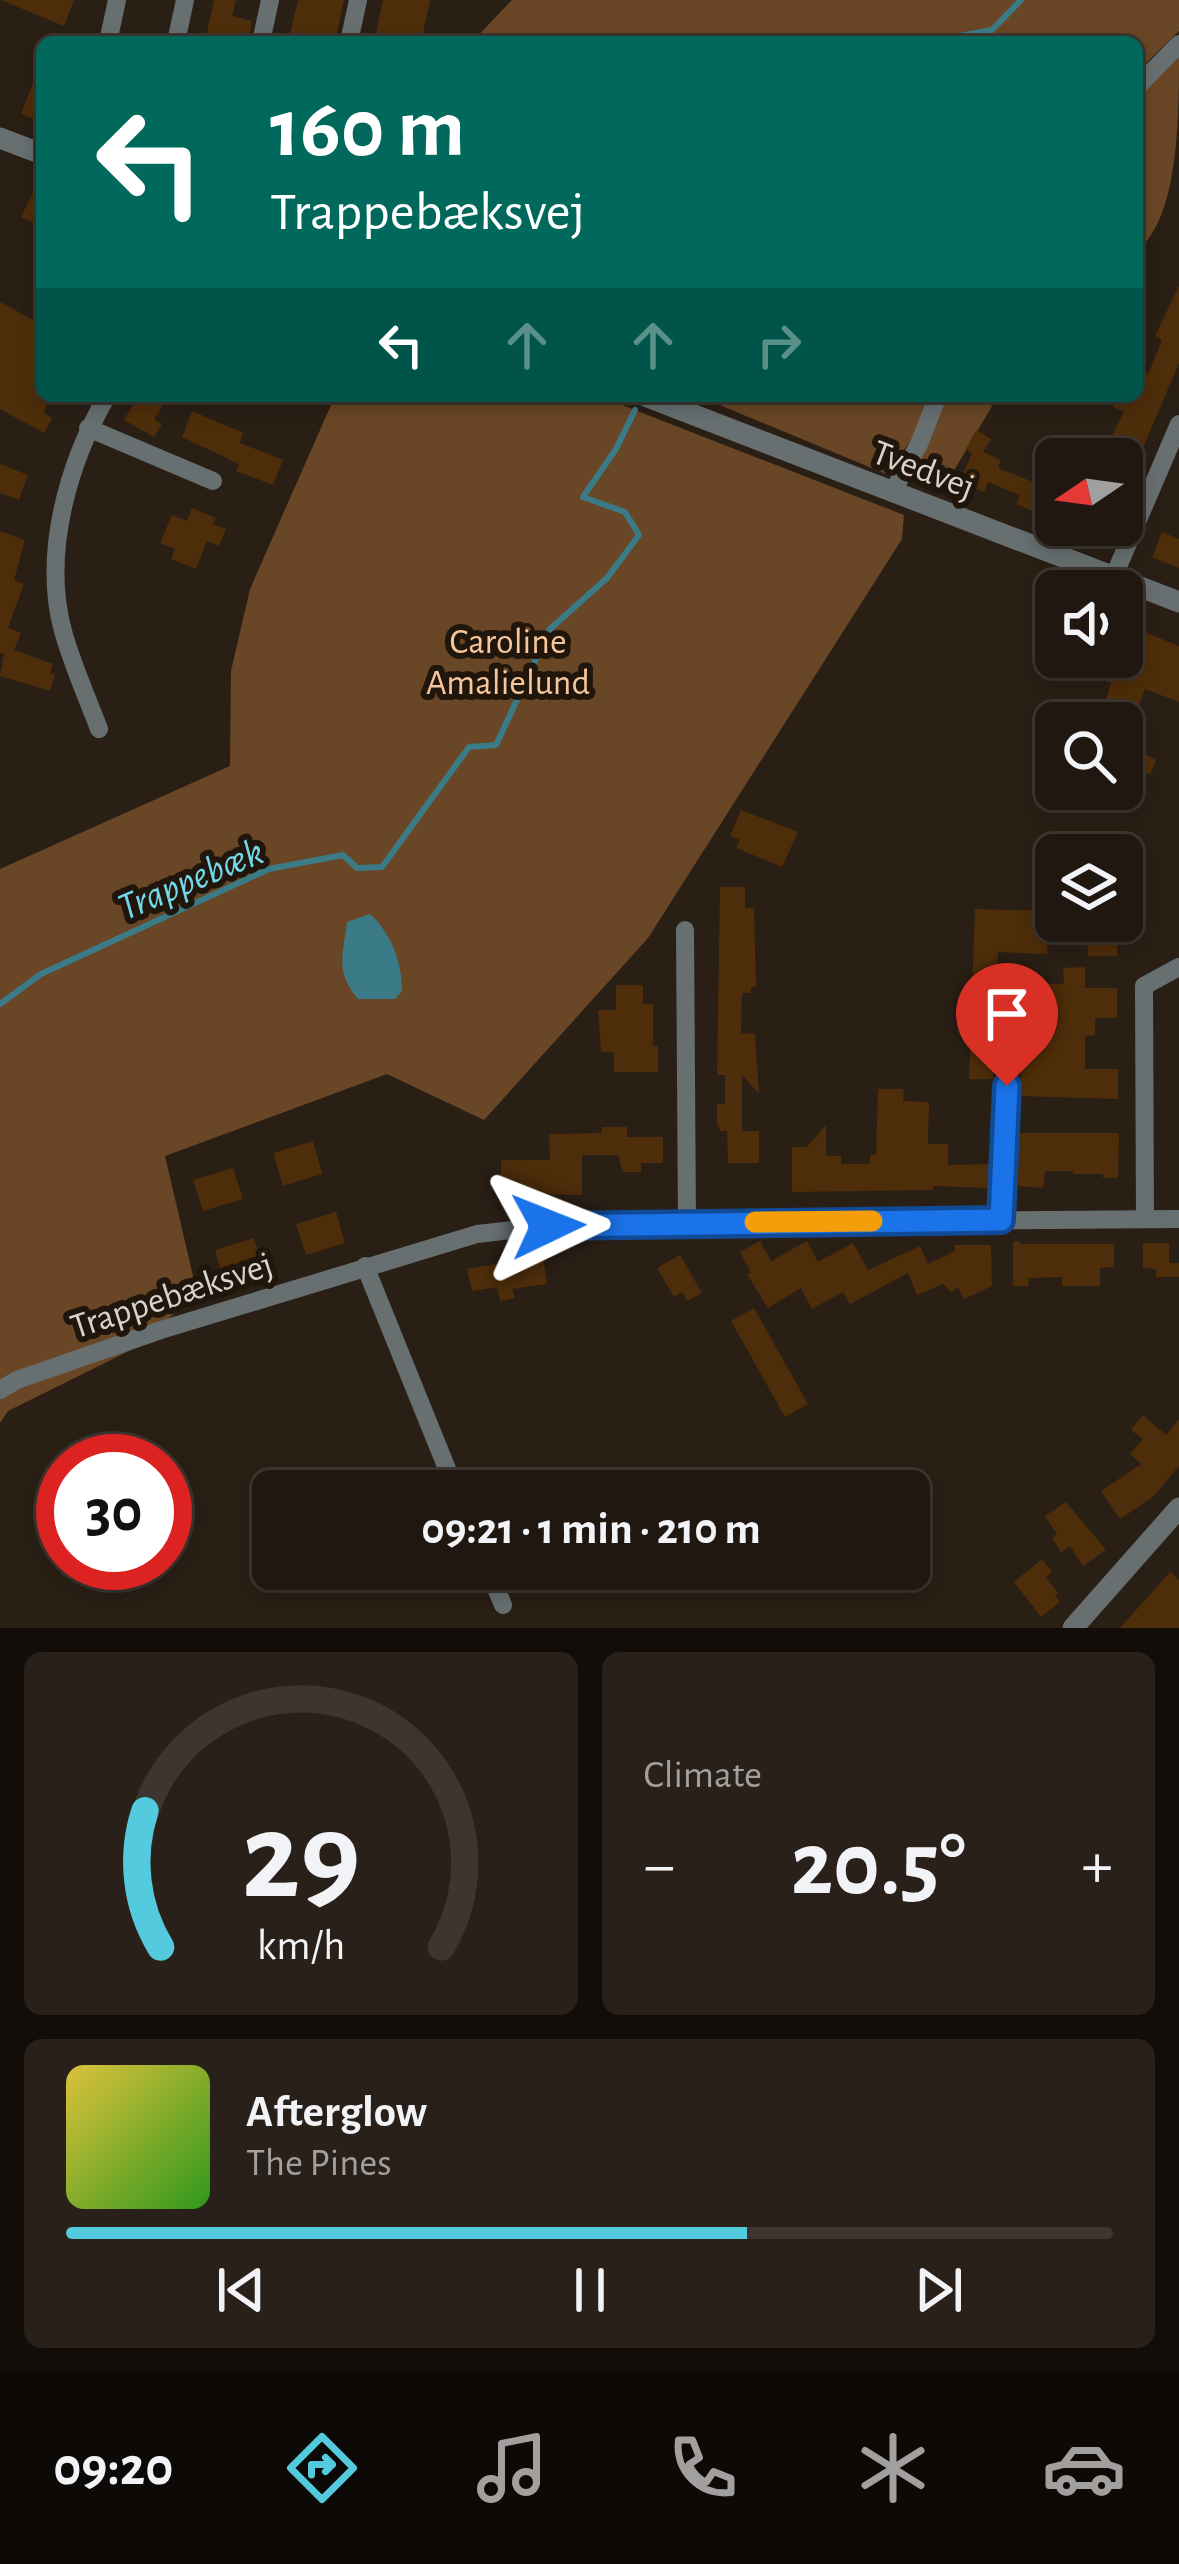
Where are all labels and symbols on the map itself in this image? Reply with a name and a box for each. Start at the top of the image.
street label: Tvedvej [867,434,979,506]
north arrow [1035,438,1143,546]
park label: Caroline Amalielund [426,624,590,701]
water label: Trappebæk [113,832,269,928]
pin [956,963,1058,1086]
position arrow [485,1163,611,1289]
street label: Trappebæksvej [66,1246,277,1345]
speed limit sign: 30 [36,1434,192,1590]

